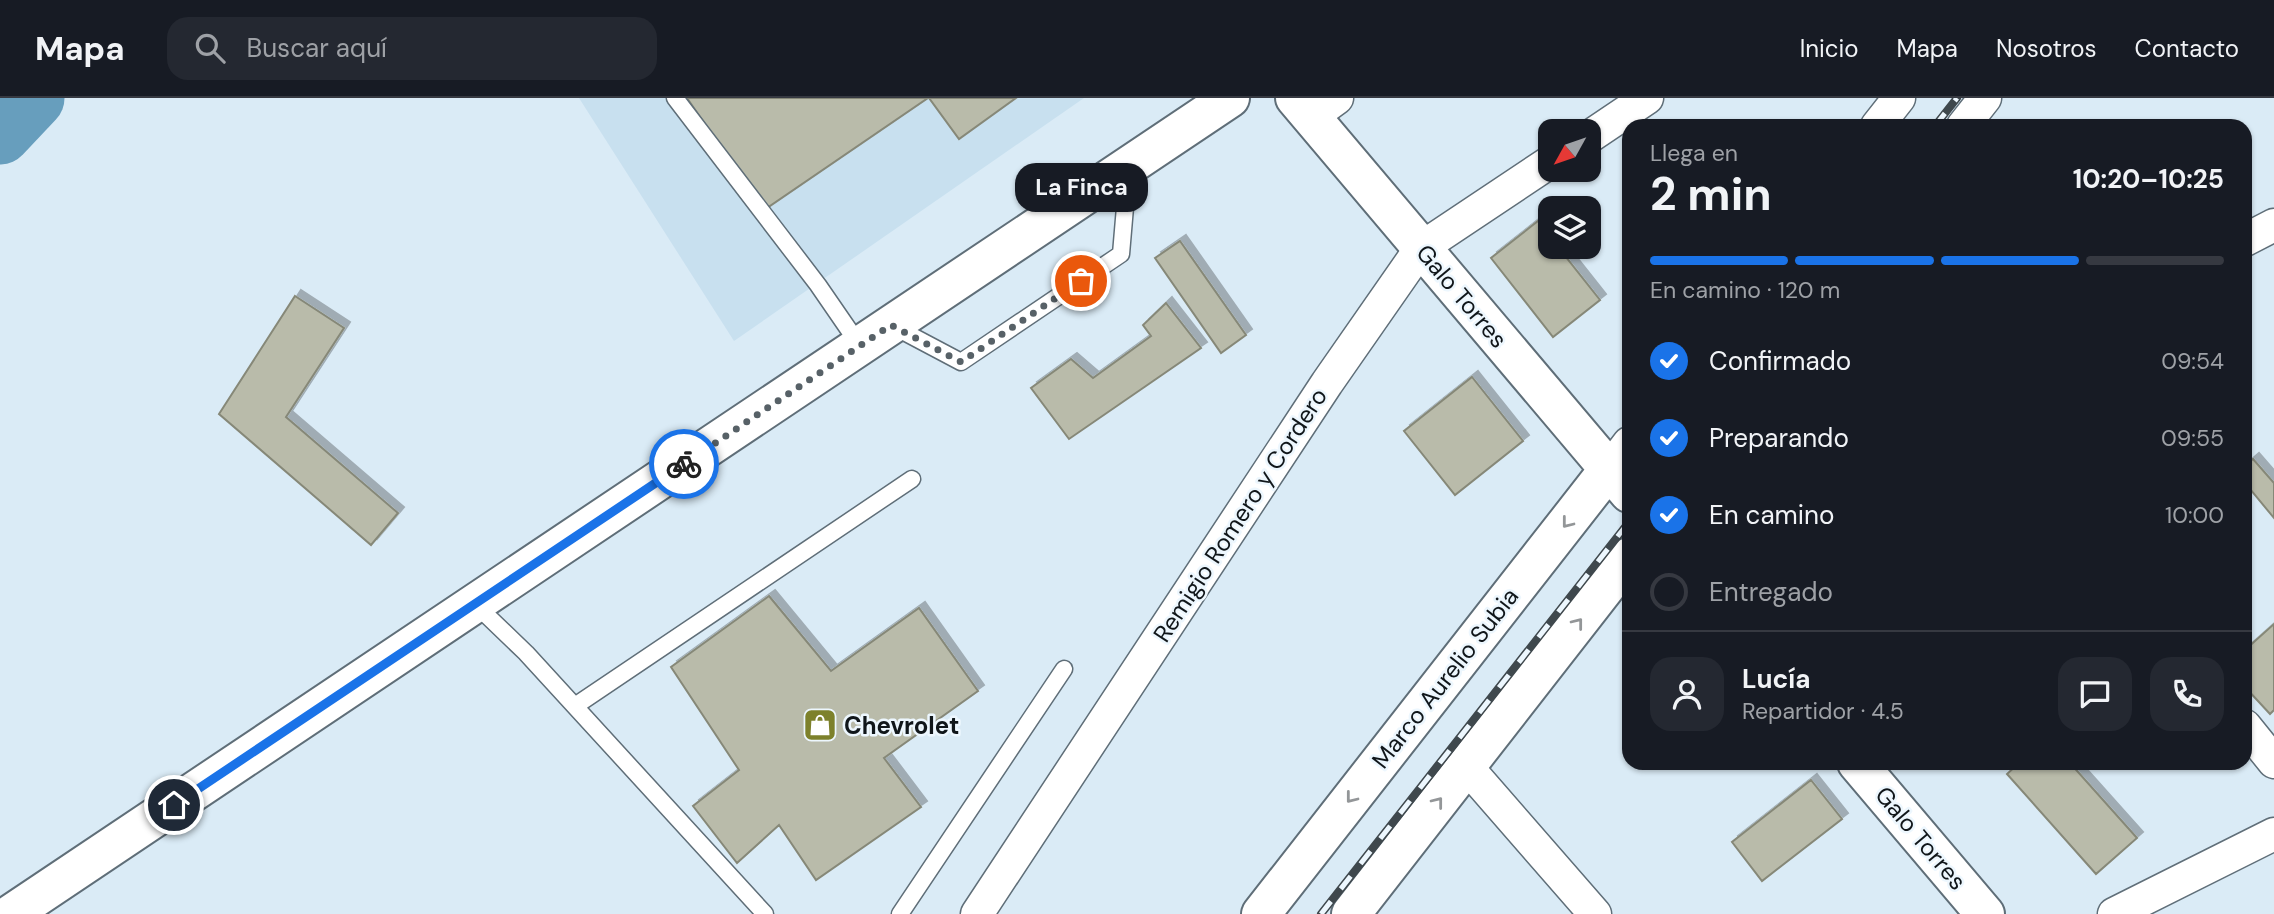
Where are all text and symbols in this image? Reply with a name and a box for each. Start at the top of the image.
search box [167,17,657,80]
text: Mapa [35,27,125,70]
icon: search [191,29,229,67]
text: Buscar aquí [247,31,387,65]
text: Inicio [1800,33,1859,64]
text: Mapa [1897,33,1958,64]
text: Nosotros [1996,33,2097,64]
text: Contacto [2135,33,2239,64]
north arrow [1538,119,1601,182]
map controls [1538,119,1601,259]
text: Llega en [1650,138,1738,168]
callout: La Finca [1014,162,1148,211]
text: 10:20–10:25 [2073,162,2224,196]
text: 2 min [1650,164,1772,224]
text: La Finca [1035,172,1128,202]
button: layers [1538,196,1601,259]
street label: Galo Torres [1410,238,1514,354]
pin [1051,251,1111,311]
icon: bag [1062,262,1100,300]
text: En camino · 120 m [1650,275,1840,305]
icon: check [1650,342,1688,380]
text: Confirmado [1709,344,1851,378]
text: 09:54 [2161,346,2224,376]
street label: Remigio Romero y Cordero [1146,382,1334,648]
icon: check [1650,419,1688,457]
text: Preparando [1709,421,1849,455]
text: 09:55 [2161,423,2224,453]
courier [649,429,719,499]
icon: bike [665,445,703,483]
icon: check [1650,496,1688,534]
text: En camino [1709,498,1834,532]
text: 10:00 [2165,500,2224,530]
one-way arrow [1562,515,1575,527]
text: Entregado [1709,575,1833,609]
street label: Marco Aurelio Subia [1365,581,1525,775]
one-way arrow [1570,618,1583,630]
button: person [1650,657,1724,731]
button: chat [2058,657,2132,731]
button: phone [2150,657,2224,731]
text: Lucía [1742,662,1810,696]
text: Repartidor · 4.5 [1742,696,1904,726]
shop icon: Chevrolet [801,706,839,744]
place label: Chevrolet [844,710,959,741]
pin [144,775,204,835]
street label: Galo Torres [1869,780,1973,896]
icon: home [155,786,193,824]
one-way arrow [1347,790,1359,803]
one-way arrow [1430,797,1443,810]

